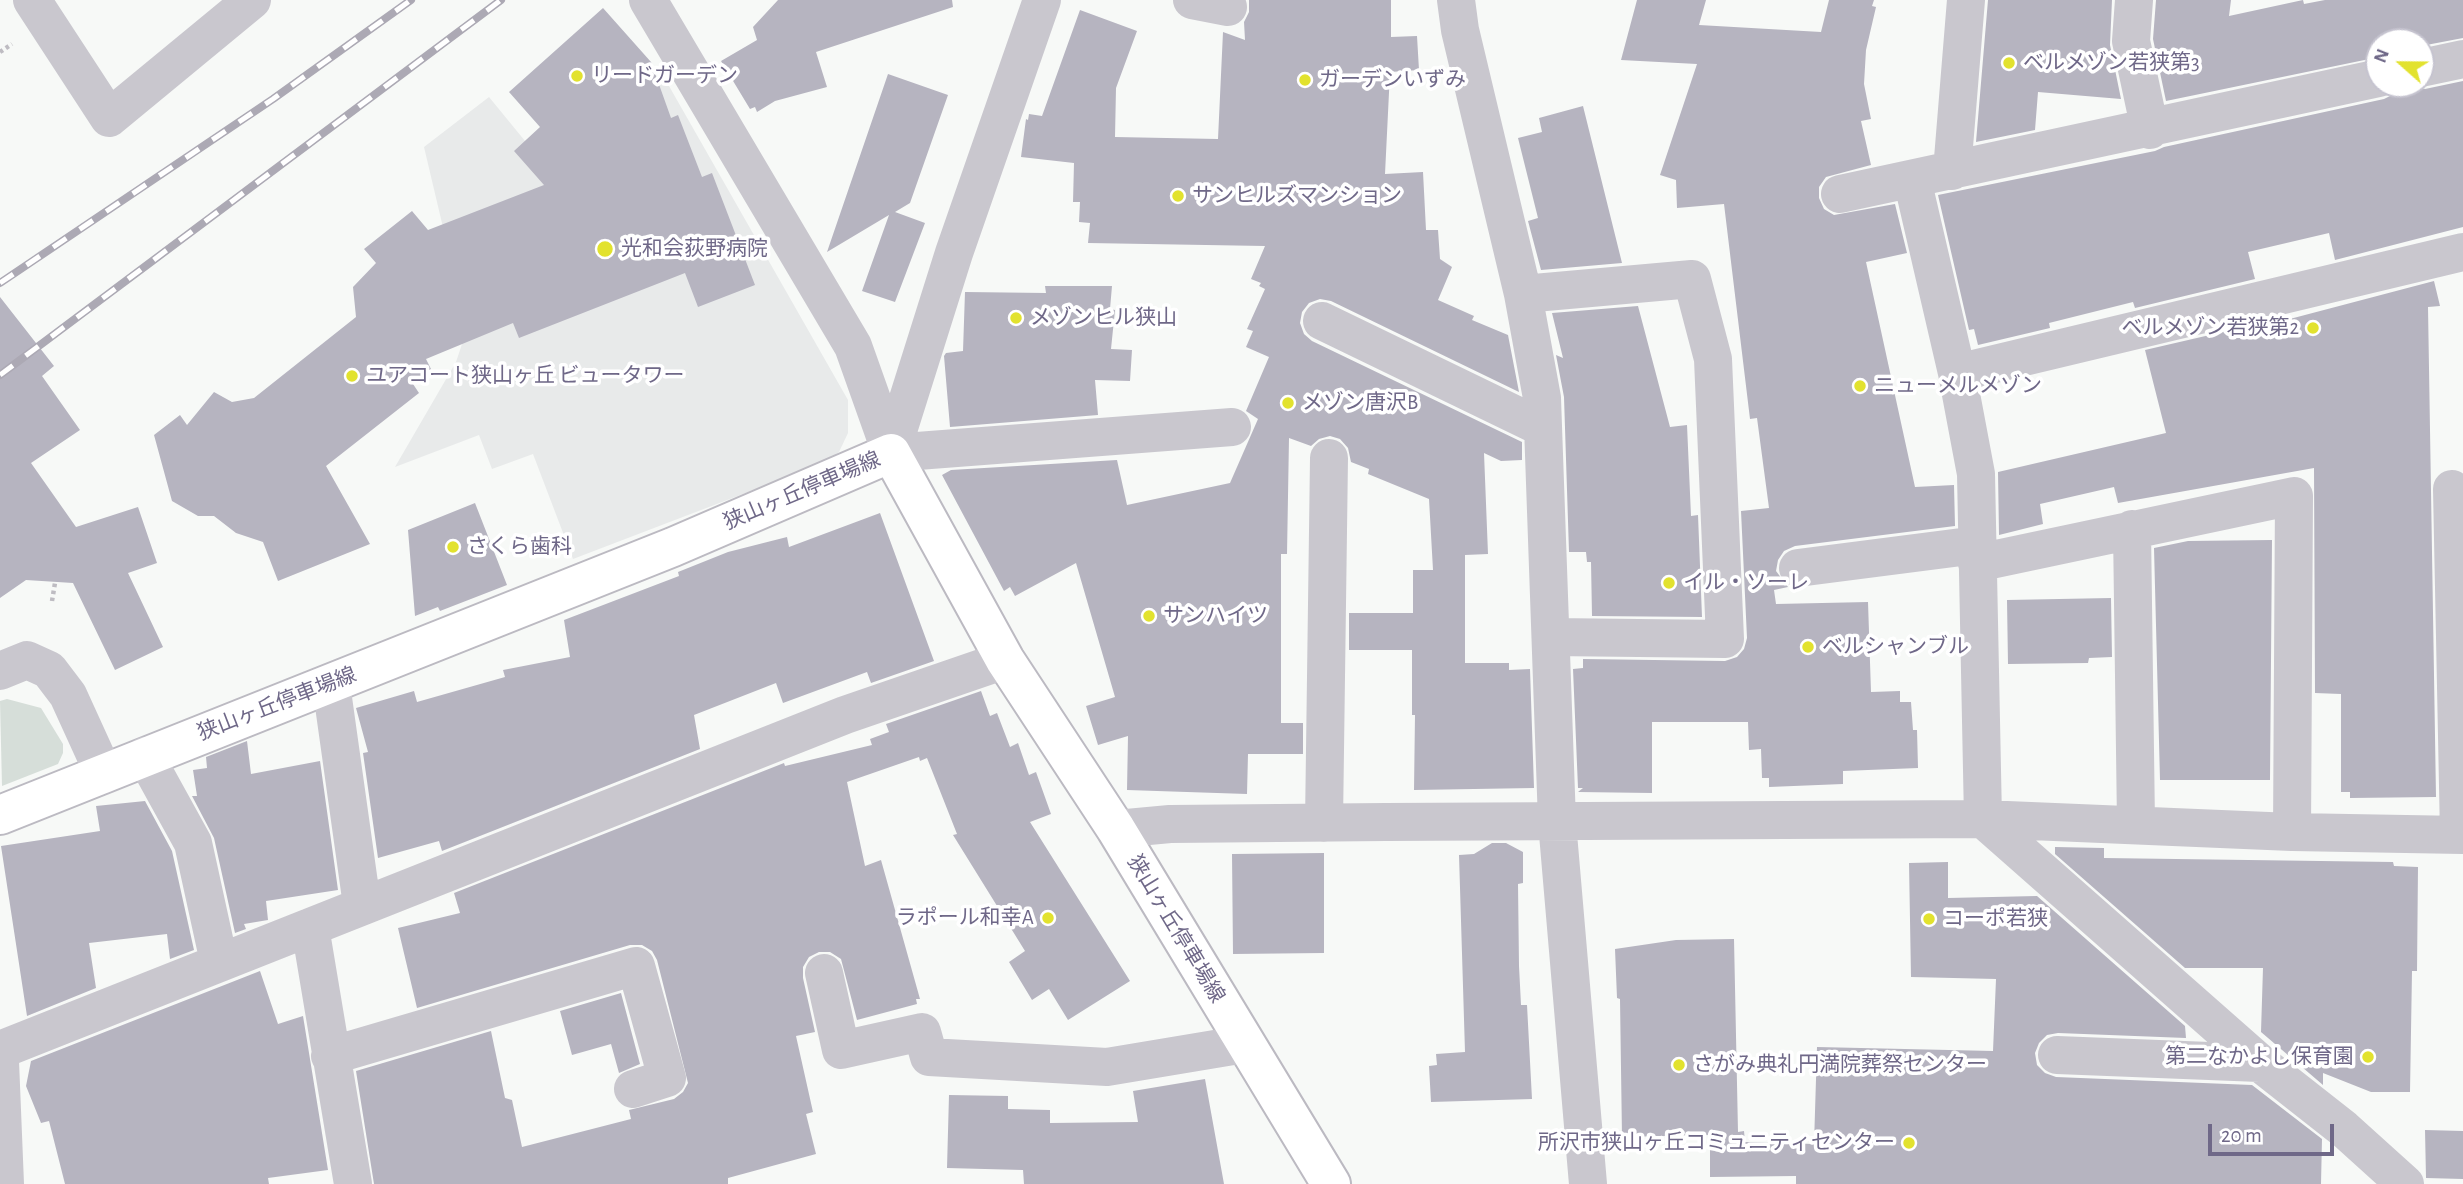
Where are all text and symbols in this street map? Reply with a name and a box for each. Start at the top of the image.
north arrow [2365,28,2435,98]
text: N [2371,46,2393,66]
place label: ベルメゾン若狭第3 [2023,50,2200,76]
marker: ベルメゾン若狭第3 [2001,55,2017,71]
place label: リードガーデン [591,63,738,89]
place label: ガーデンいずみ [1319,67,1466,93]
marker: リードガーデン [569,68,585,84]
marker: ガーデンいずみ [1297,72,1313,88]
place label: サンヒルズマンション [1192,183,1402,209]
marker: サンヒルズマンション [1170,188,1186,204]
place label: 光和会荻野病院 [621,236,768,262]
marker: 光和会荻野病院 [595,239,615,259]
place label: メゾンヒル狭山 [1030,305,1177,331]
marker: メゾンヒル狭山 [1008,310,1024,326]
place label: ベルメゾン若狭第2 [2121,315,2299,341]
marker: ベルメゾン若狭第2 [2305,320,2321,336]
place label: ユアコート狭山ヶ丘 ビュータワー [366,363,684,389]
marker: ユアコート狭山ヶ丘 ビュータワー [344,368,360,384]
place label: ニューメルメゾン [1874,373,2042,399]
marker: ニューメルメゾン [1852,378,1868,394]
place label: メゾン唐沢B [1302,390,1418,416]
marker: メゾン唐沢B [1280,395,1296,411]
street label: 狭山ヶ丘停車場線 [720,447,884,535]
place label: さくら歯科 [467,534,572,560]
marker: さくら歯科 [445,539,461,555]
place label: イル・ソーレ [1683,570,1809,596]
marker: イル・ソーレ [1661,575,1677,591]
place label: サンハイツ [1163,603,1268,629]
marker: サンハイツ [1141,608,1157,624]
place label: ベルシャンブル [1822,634,1969,660]
marker: ベルシャンブル [1800,639,1816,655]
street label: 狭山ヶ丘停車場線 [194,662,360,746]
street label: 狭山ヶ丘停車場線 [1122,851,1230,1007]
place label: ラポール和幸A [896,905,1034,931]
place label: コーポ若狭 [1943,906,2048,932]
marker: ラポール和幸A [1040,910,1056,926]
marker: コーポ若狭 [1921,911,1937,927]
place label: 第二なかよし保育園 [2165,1044,2354,1070]
marker: 第二なかよし保育園 [2360,1049,2376,1065]
place label: さがみ典礼円満院葬祭センター [1693,1052,1987,1078]
marker: さがみ典礼円満院葬祭センター [1671,1057,1687,1073]
scale bar [2211,1110,2337,1154]
text: 20 m [2221,1125,2262,1146]
place label: 所沢市狭山ヶ丘コミュニティセンター [1538,1130,1895,1156]
marker: 所沢市狭山ヶ丘コミュニティセンター [1901,1135,1917,1151]

